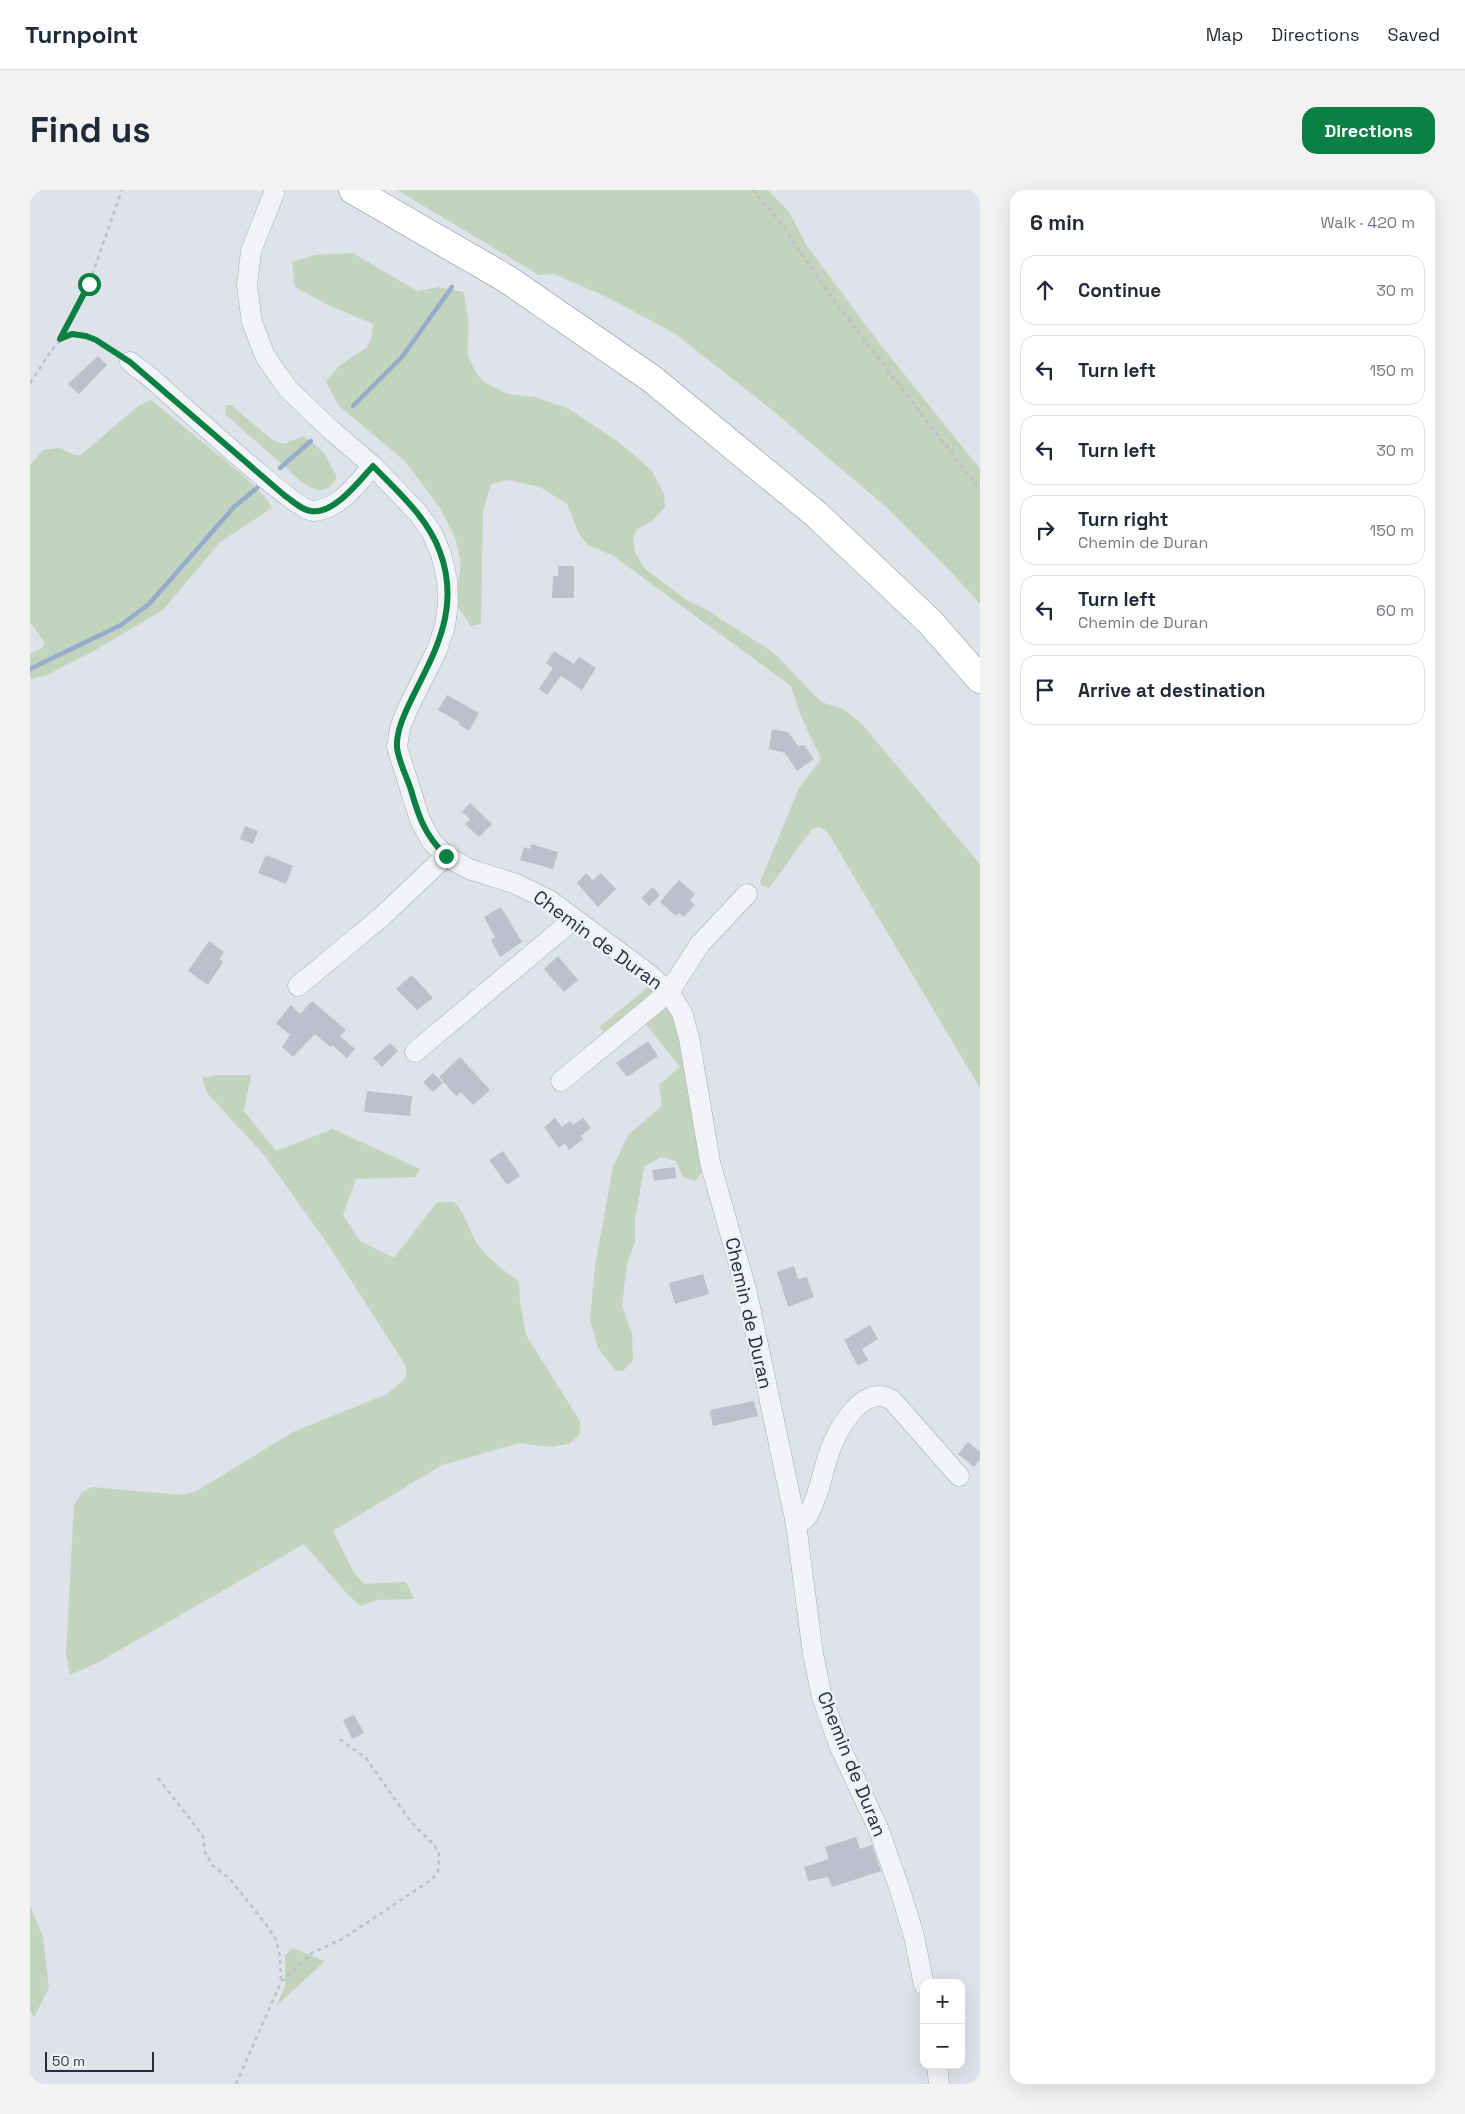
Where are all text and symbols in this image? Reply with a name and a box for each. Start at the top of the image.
text: Turnpoint [25,19,138,50]
text: Map [1206,23,1243,46]
text: Directions [1271,23,1360,46]
text: Saved [1388,23,1440,46]
button: Directions [1302,107,1435,154]
text: Find us [30,108,151,152]
text: 6 min [1030,209,1085,236]
text: Walk · 420 m [1320,212,1415,233]
route start [78,273,101,296]
icon: ahead [1031,276,1059,304]
text: Continue [1078,278,1161,303]
text: 30 m [1376,280,1414,301]
icon: left [1031,356,1059,384]
text: Turn left [1078,358,1156,383]
text: 150 m [1370,360,1414,381]
icon: left [1031,436,1059,464]
text: Turn left [1078,438,1156,463]
text: 30 m [1376,440,1414,461]
text: Turn right [1078,507,1168,532]
icon: right [1031,516,1059,544]
text: 150 m [1370,520,1414,541]
text: Chemin de Duran [1078,532,1208,553]
text: Turn left [1078,587,1156,612]
icon: left [1031,596,1059,624]
text: 60 m [1376,600,1414,621]
text: Chemin de Duran [1078,612,1208,633]
icon: arrive [1031,676,1059,704]
text: Arrive at destination [1078,678,1266,703]
route end [435,845,458,868]
street label: Chemin de Duran [528,884,668,996]
street label: Chemin de Duran [719,1235,779,1391]
street label: Chemin de Duran [811,1688,893,1840]
map controls [920,1979,965,2069]
button: + [920,1979,965,2024]
button: − [920,2024,965,2069]
scale bar [45,2049,154,2072]
text: 50 m [52,2052,85,2070]

